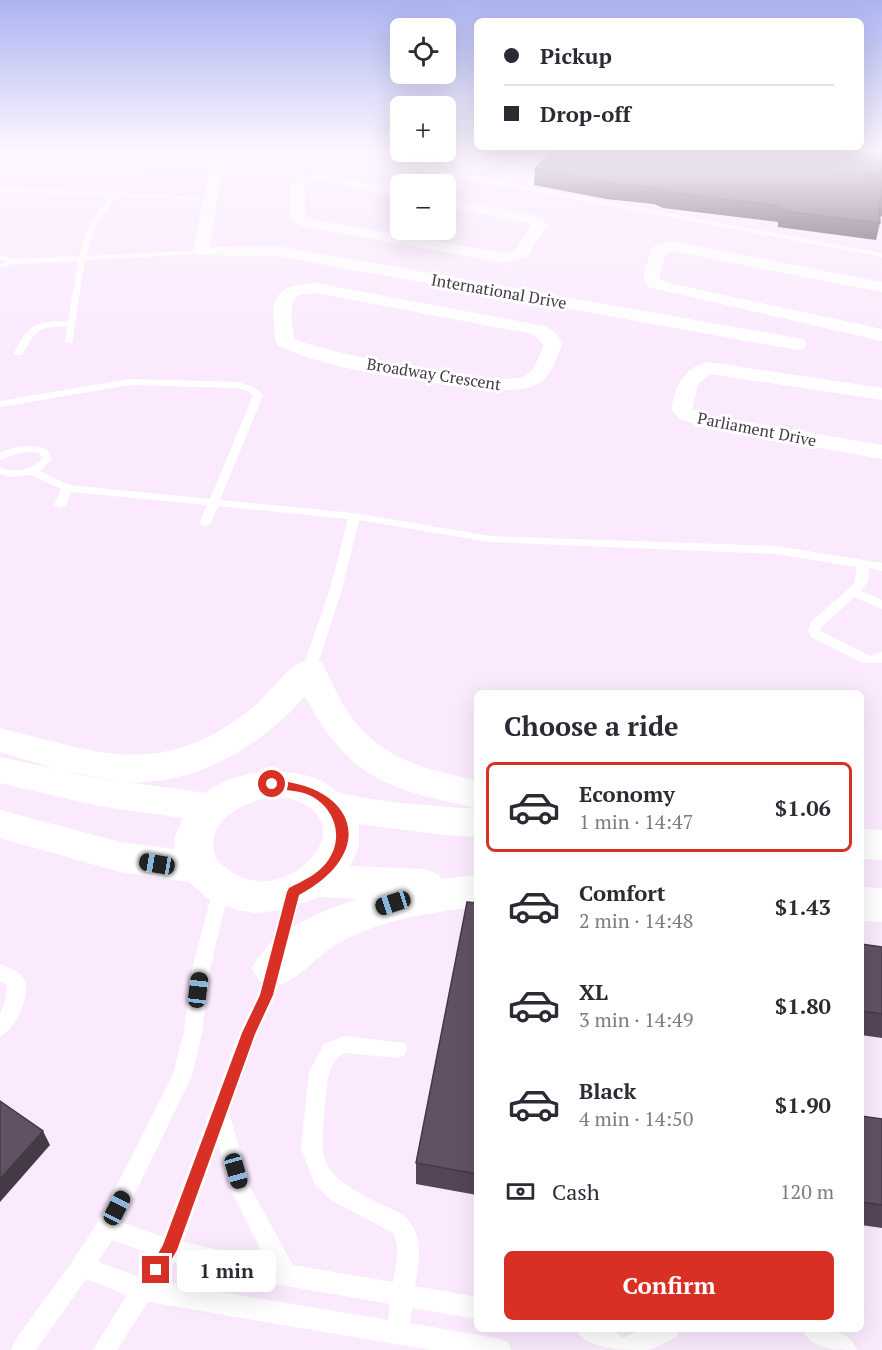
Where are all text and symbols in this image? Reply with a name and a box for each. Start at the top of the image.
map controls [390,18,456,240]
button: locate [390,18,456,84]
text: Pickup [540,41,612,70]
button: + [390,96,456,162]
text: Drop-off [540,99,631,128]
button: − [390,174,456,240]
street label: International Drive [430,268,568,314]
street label: Broadway Crescent [365,353,503,395]
street label: Parliament Drive [696,407,818,451]
text: Choose a ride [504,708,679,744]
route start [258,770,285,797]
text: Economy [579,779,675,808]
icon: car [507,780,561,834]
text: $1.06 [775,793,831,822]
text: 1 min · 14:47 [579,808,693,835]
car [138,852,176,876]
text: Comfort [579,878,665,907]
icon: car [507,879,561,933]
car [373,889,413,917]
text: $1.43 [775,892,831,921]
text: 2 min · 14:48 [579,907,693,934]
car [187,971,209,1009]
text: XL [579,977,608,1006]
icon: car [507,978,561,1032]
text: $1.80 [775,991,831,1020]
text: 3 min · 14:49 [579,1006,693,1033]
text: Black [579,1076,636,1105]
icon: car [507,1077,561,1131]
text: $1.90 [775,1090,831,1119]
text: 4 min · 14:50 [579,1105,693,1132]
car [222,1151,250,1191]
icon: cash [504,1175,537,1208]
text: Cash [552,1177,600,1206]
text: 120 m [780,1178,834,1205]
car [101,1188,133,1228]
callout: 1 min [177,1249,276,1291]
button: Confirm [504,1251,834,1320]
route end [142,1256,169,1283]
text: 1 min [199,1257,254,1284]

